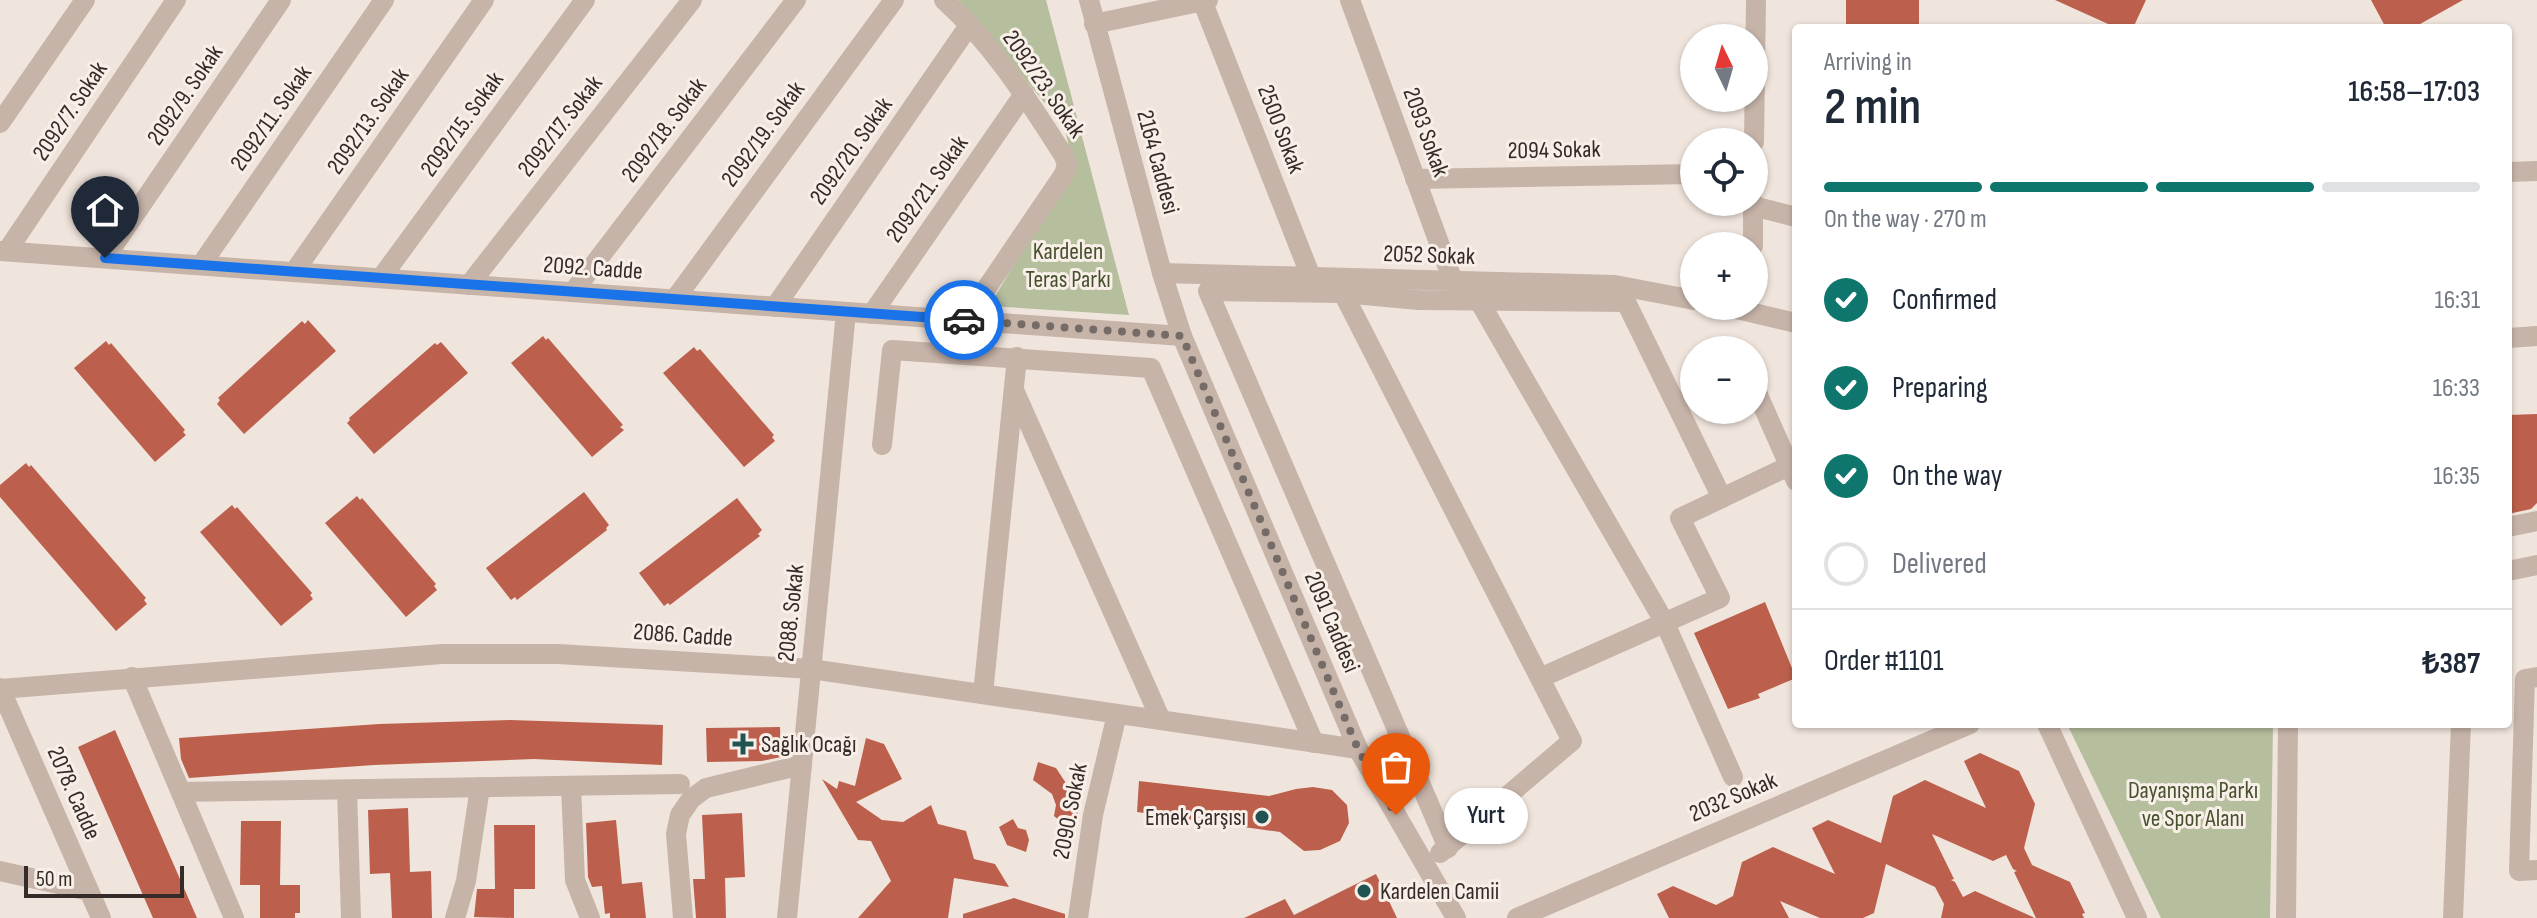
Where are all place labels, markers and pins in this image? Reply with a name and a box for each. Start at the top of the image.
pin [71,176,139,258]
place label: Sağlık Ocağı [761,730,856,759]
marker: Sağlık Ocağı [732,733,754,755]
pin [1362,733,1430,815]
callout: Yurt [1444,787,1528,843]
place label: Emek Çarşısı [1145,803,1246,832]
marker: Emek Çarşısı [1253,808,1271,826]
place label: Kardelen Camii [1380,877,1499,906]
marker: Kardelen Camii [1355,882,1373,900]

